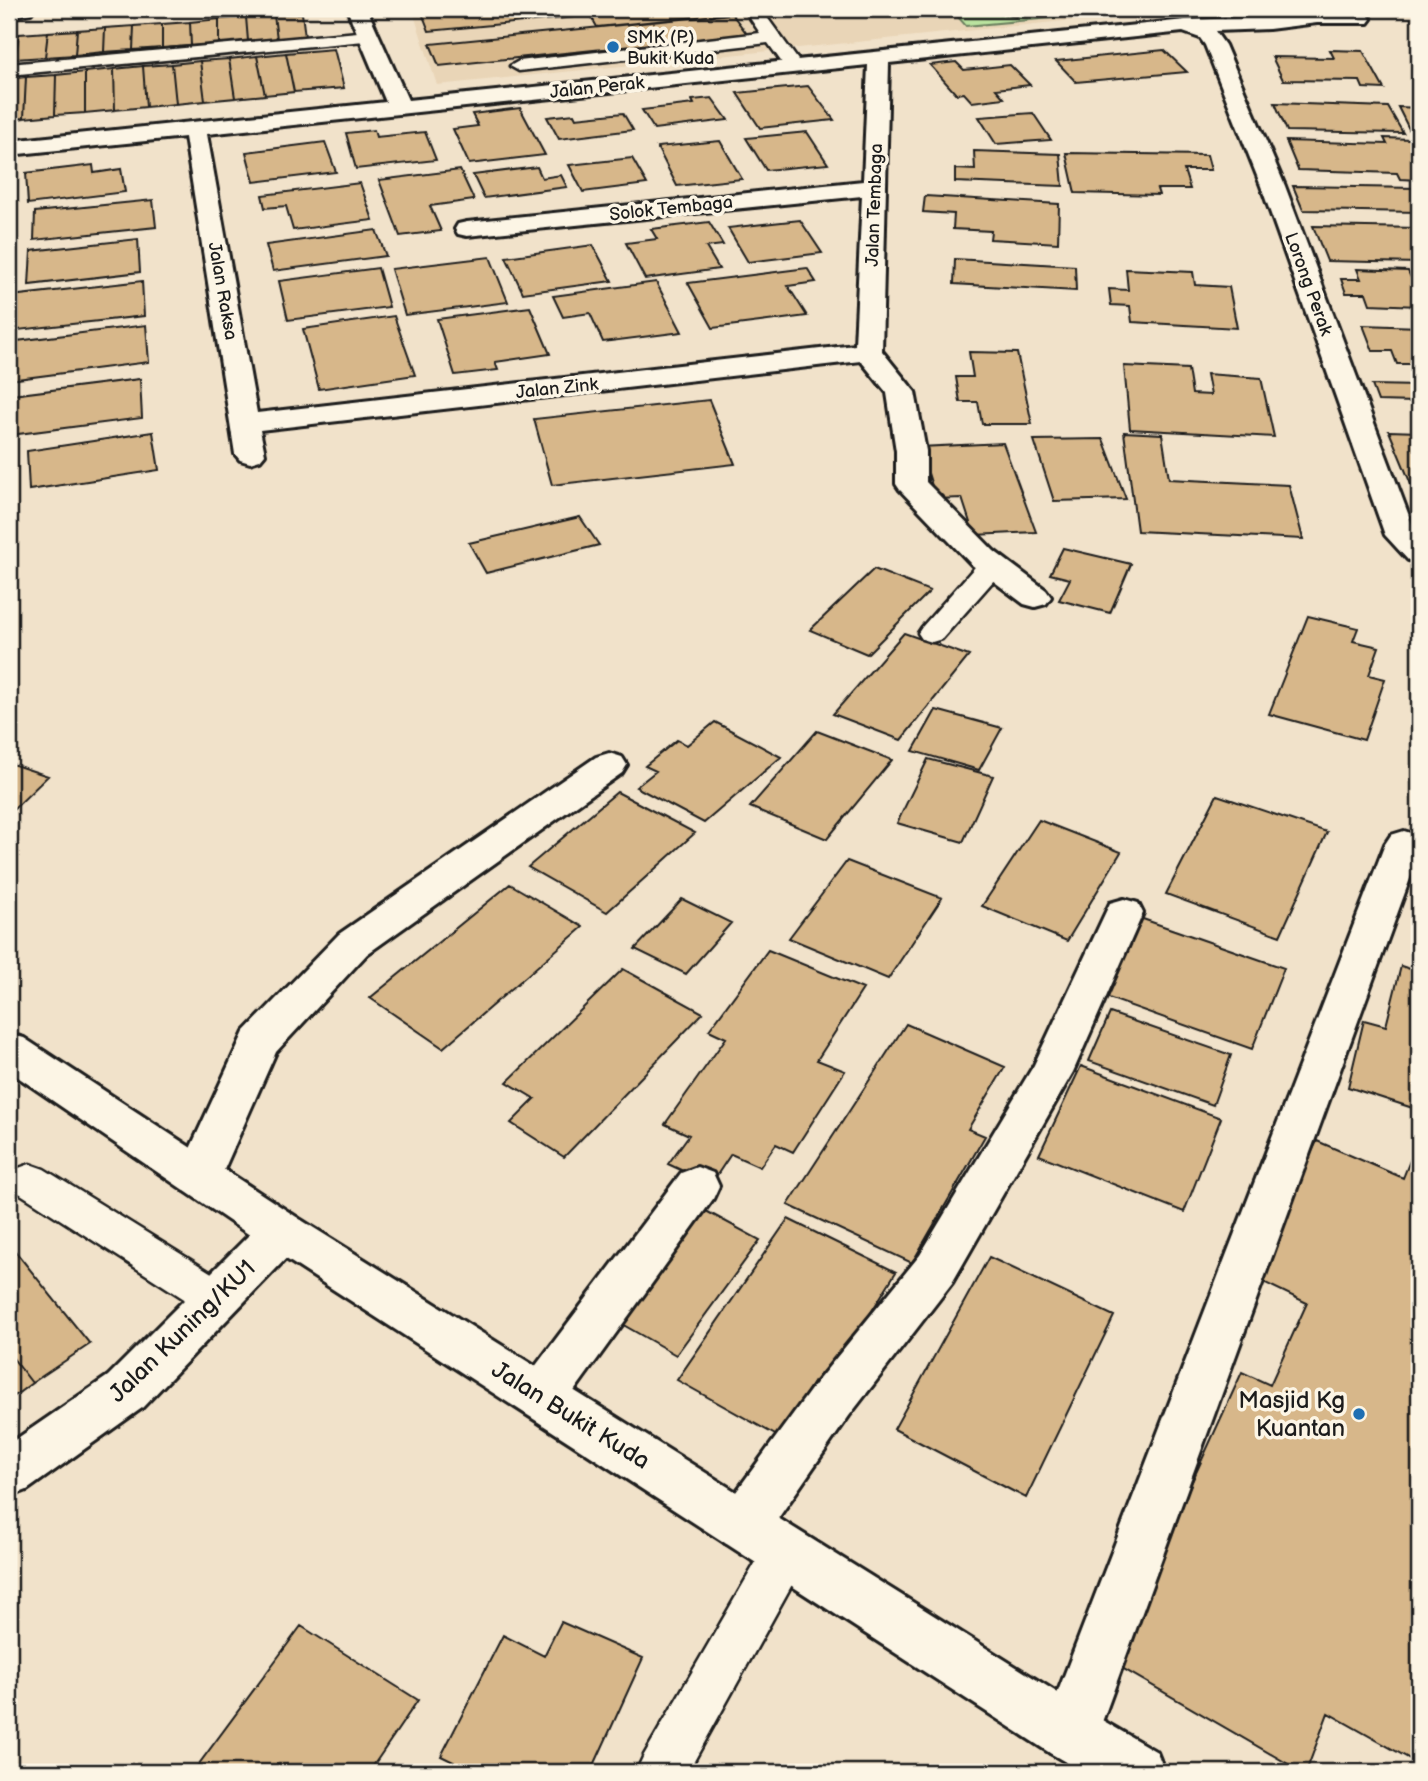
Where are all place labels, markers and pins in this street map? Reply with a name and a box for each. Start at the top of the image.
place label: SMK (P) Bukit Kuda [627,27,715,69]
marker: SMK (P) Bukit Kuda [605,39,621,55]
place label: Masjid Kg Kuantan [1238,1386,1345,1443]
marker: Masjid Kg Kuantan [1351,1406,1367,1422]

